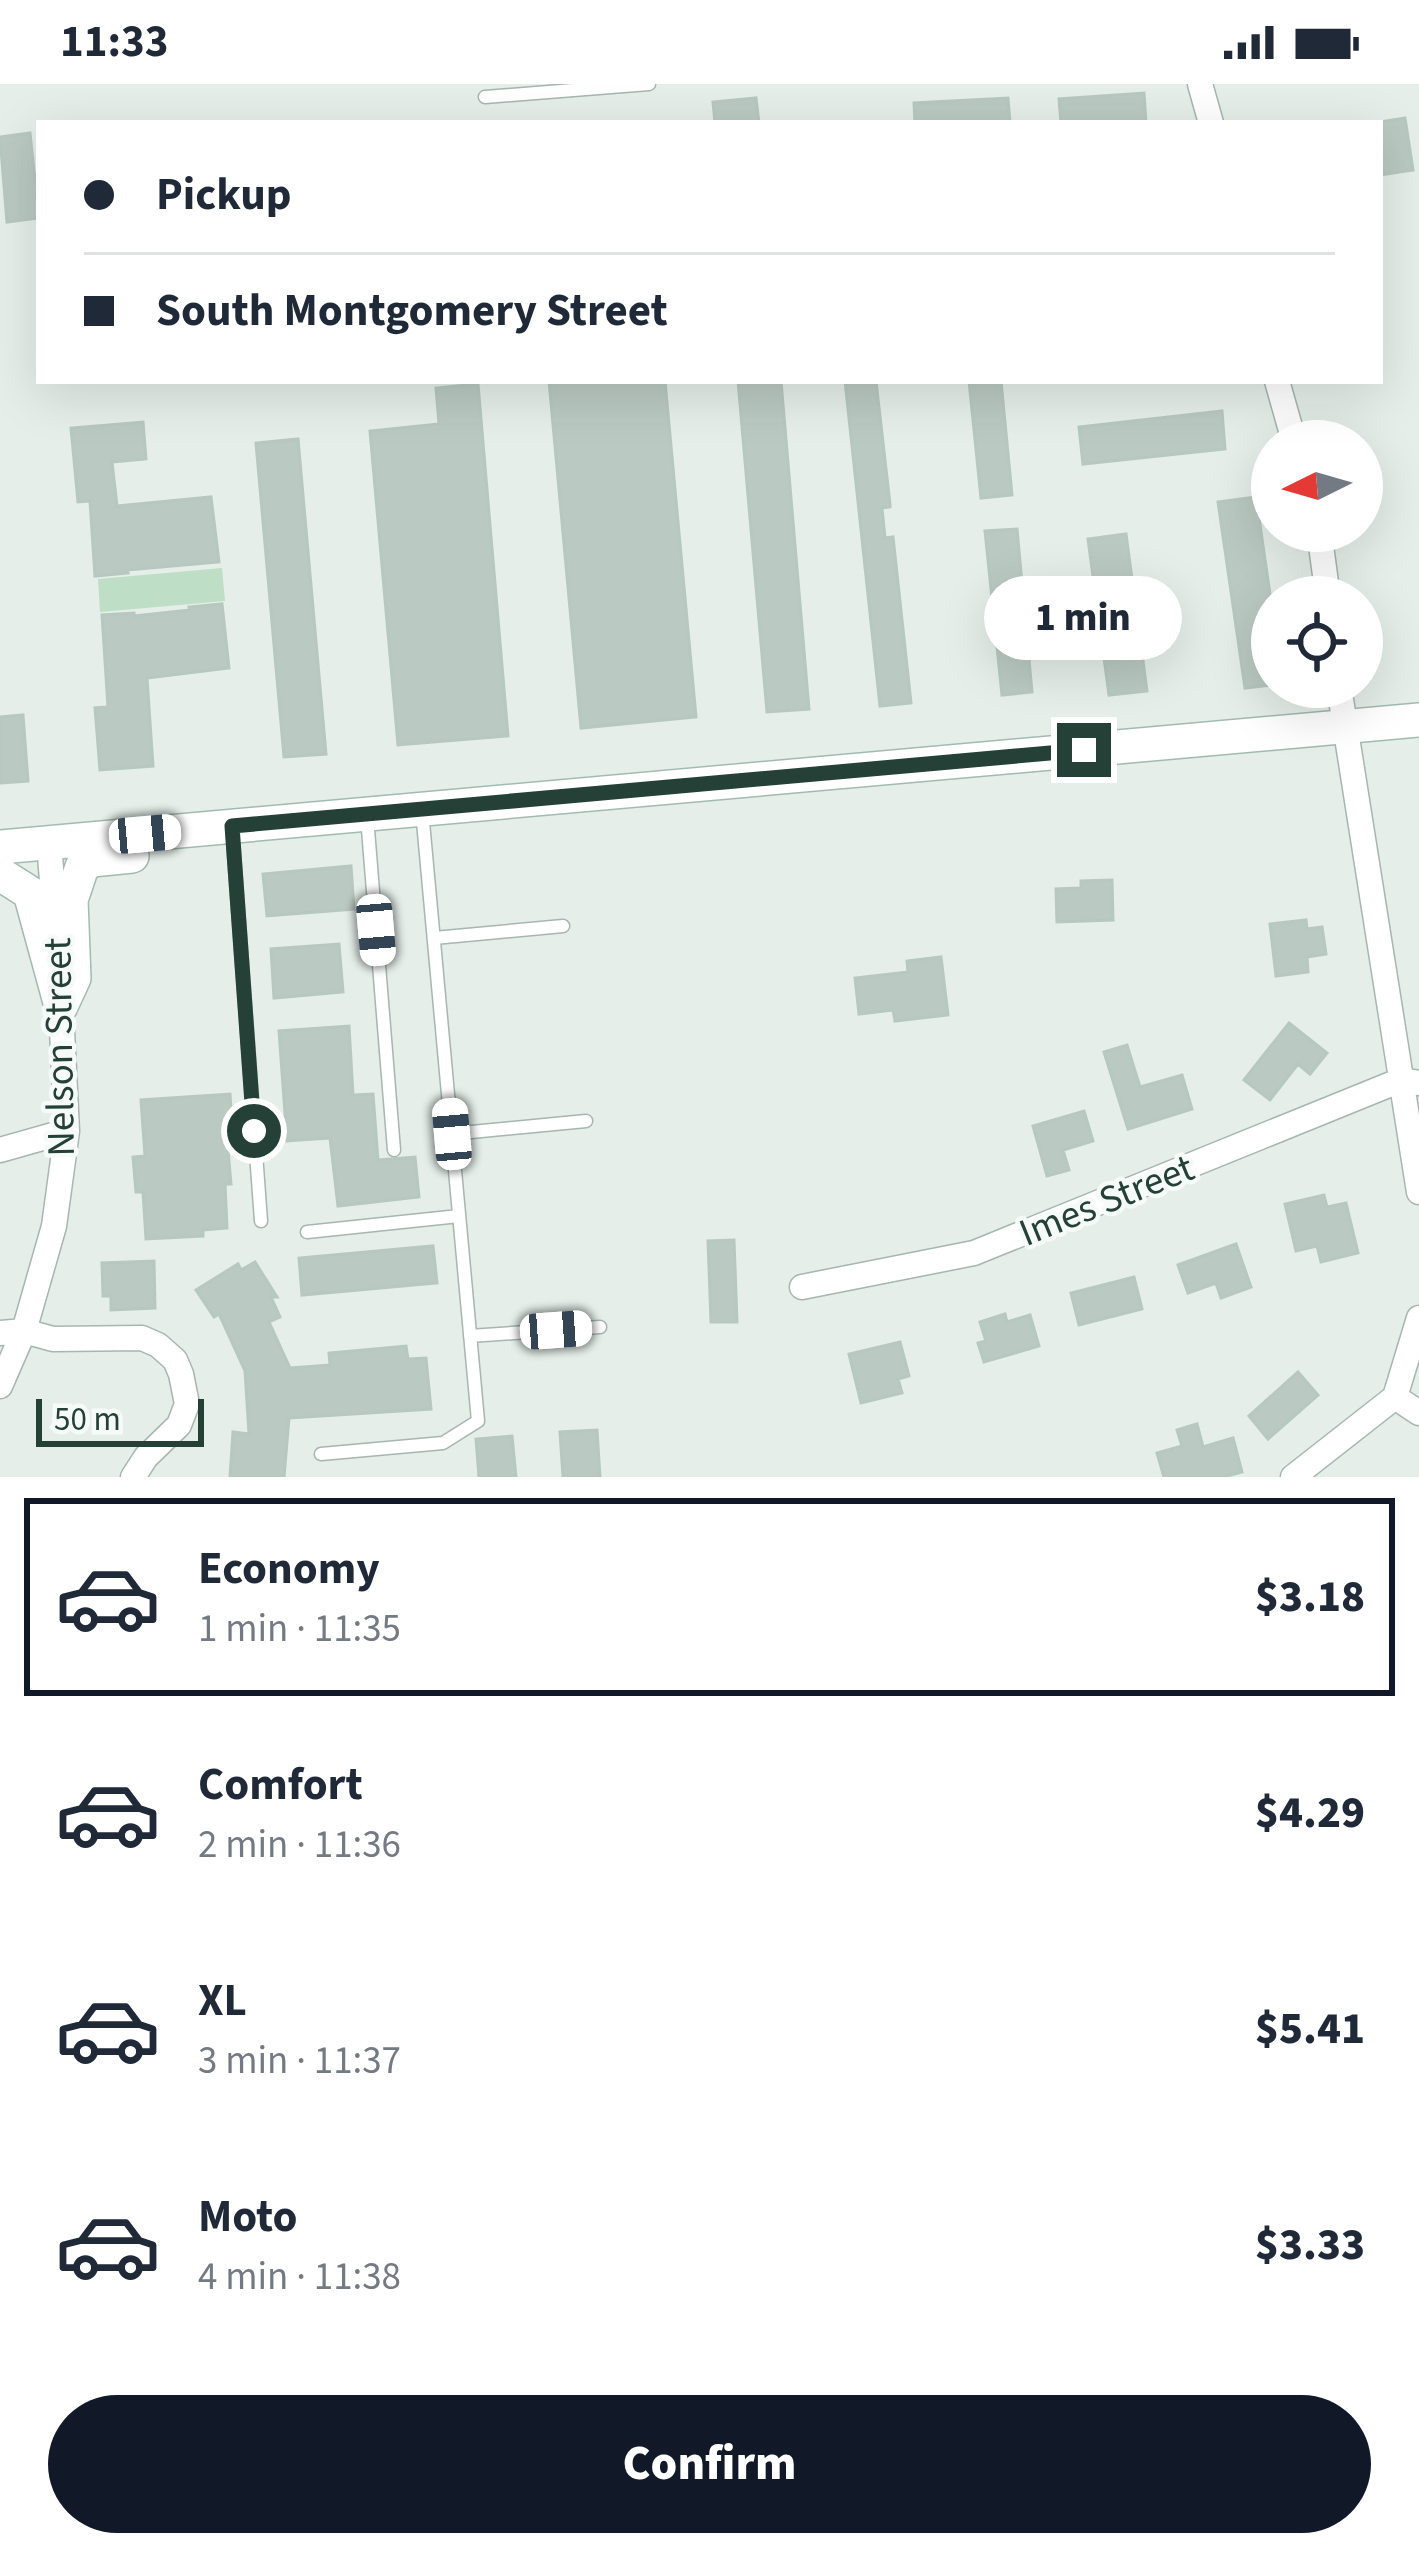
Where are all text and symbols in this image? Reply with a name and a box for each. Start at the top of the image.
text: 11:33 [60,10,169,74]
text: Pickup [156,163,292,227]
text: South Montgomery Street [156,279,668,343]
north arrow [1251,420,1383,552]
map controls [1251,420,1383,708]
callout: 1 min [985,576,1183,660]
button: locate [1251,576,1383,708]
text: 1 min [1035,590,1131,646]
route end [1057,723,1111,777]
car [108,813,182,855]
car [355,893,397,967]
street label: Nelson Street [30,937,90,1157]
car [431,1097,473,1171]
route start [227,1104,281,1158]
street label: Imes Street [1011,1140,1202,1261]
car [519,1310,593,1350]
scale bar [36,1393,204,1446]
text: 50 m [54,1396,121,1443]
text: Economy [198,1537,380,1601]
icon: car [54,1543,162,1651]
text: $3.18 [1255,1565,1365,1629]
text: 1 min · 11:35 [198,1601,401,1657]
text: Comfort [198,1753,363,1817]
icon: car [54,1759,162,1867]
text: $4.29 [1255,1781,1365,1845]
text: 2 min · 11:36 [198,1817,401,1873]
text: XL [198,1969,247,2033]
icon: car [54,1975,162,2083]
text: $5.41 [1255,1997,1365,2061]
text: 3 min · 11:37 [198,2033,401,2089]
text: Moto [198,2185,297,2249]
icon: car [54,2191,162,2299]
text: $3.33 [1255,2213,1365,2277]
text: 4 min · 11:38 [198,2249,401,2305]
button: Confirm [48,2395,1371,2533]

